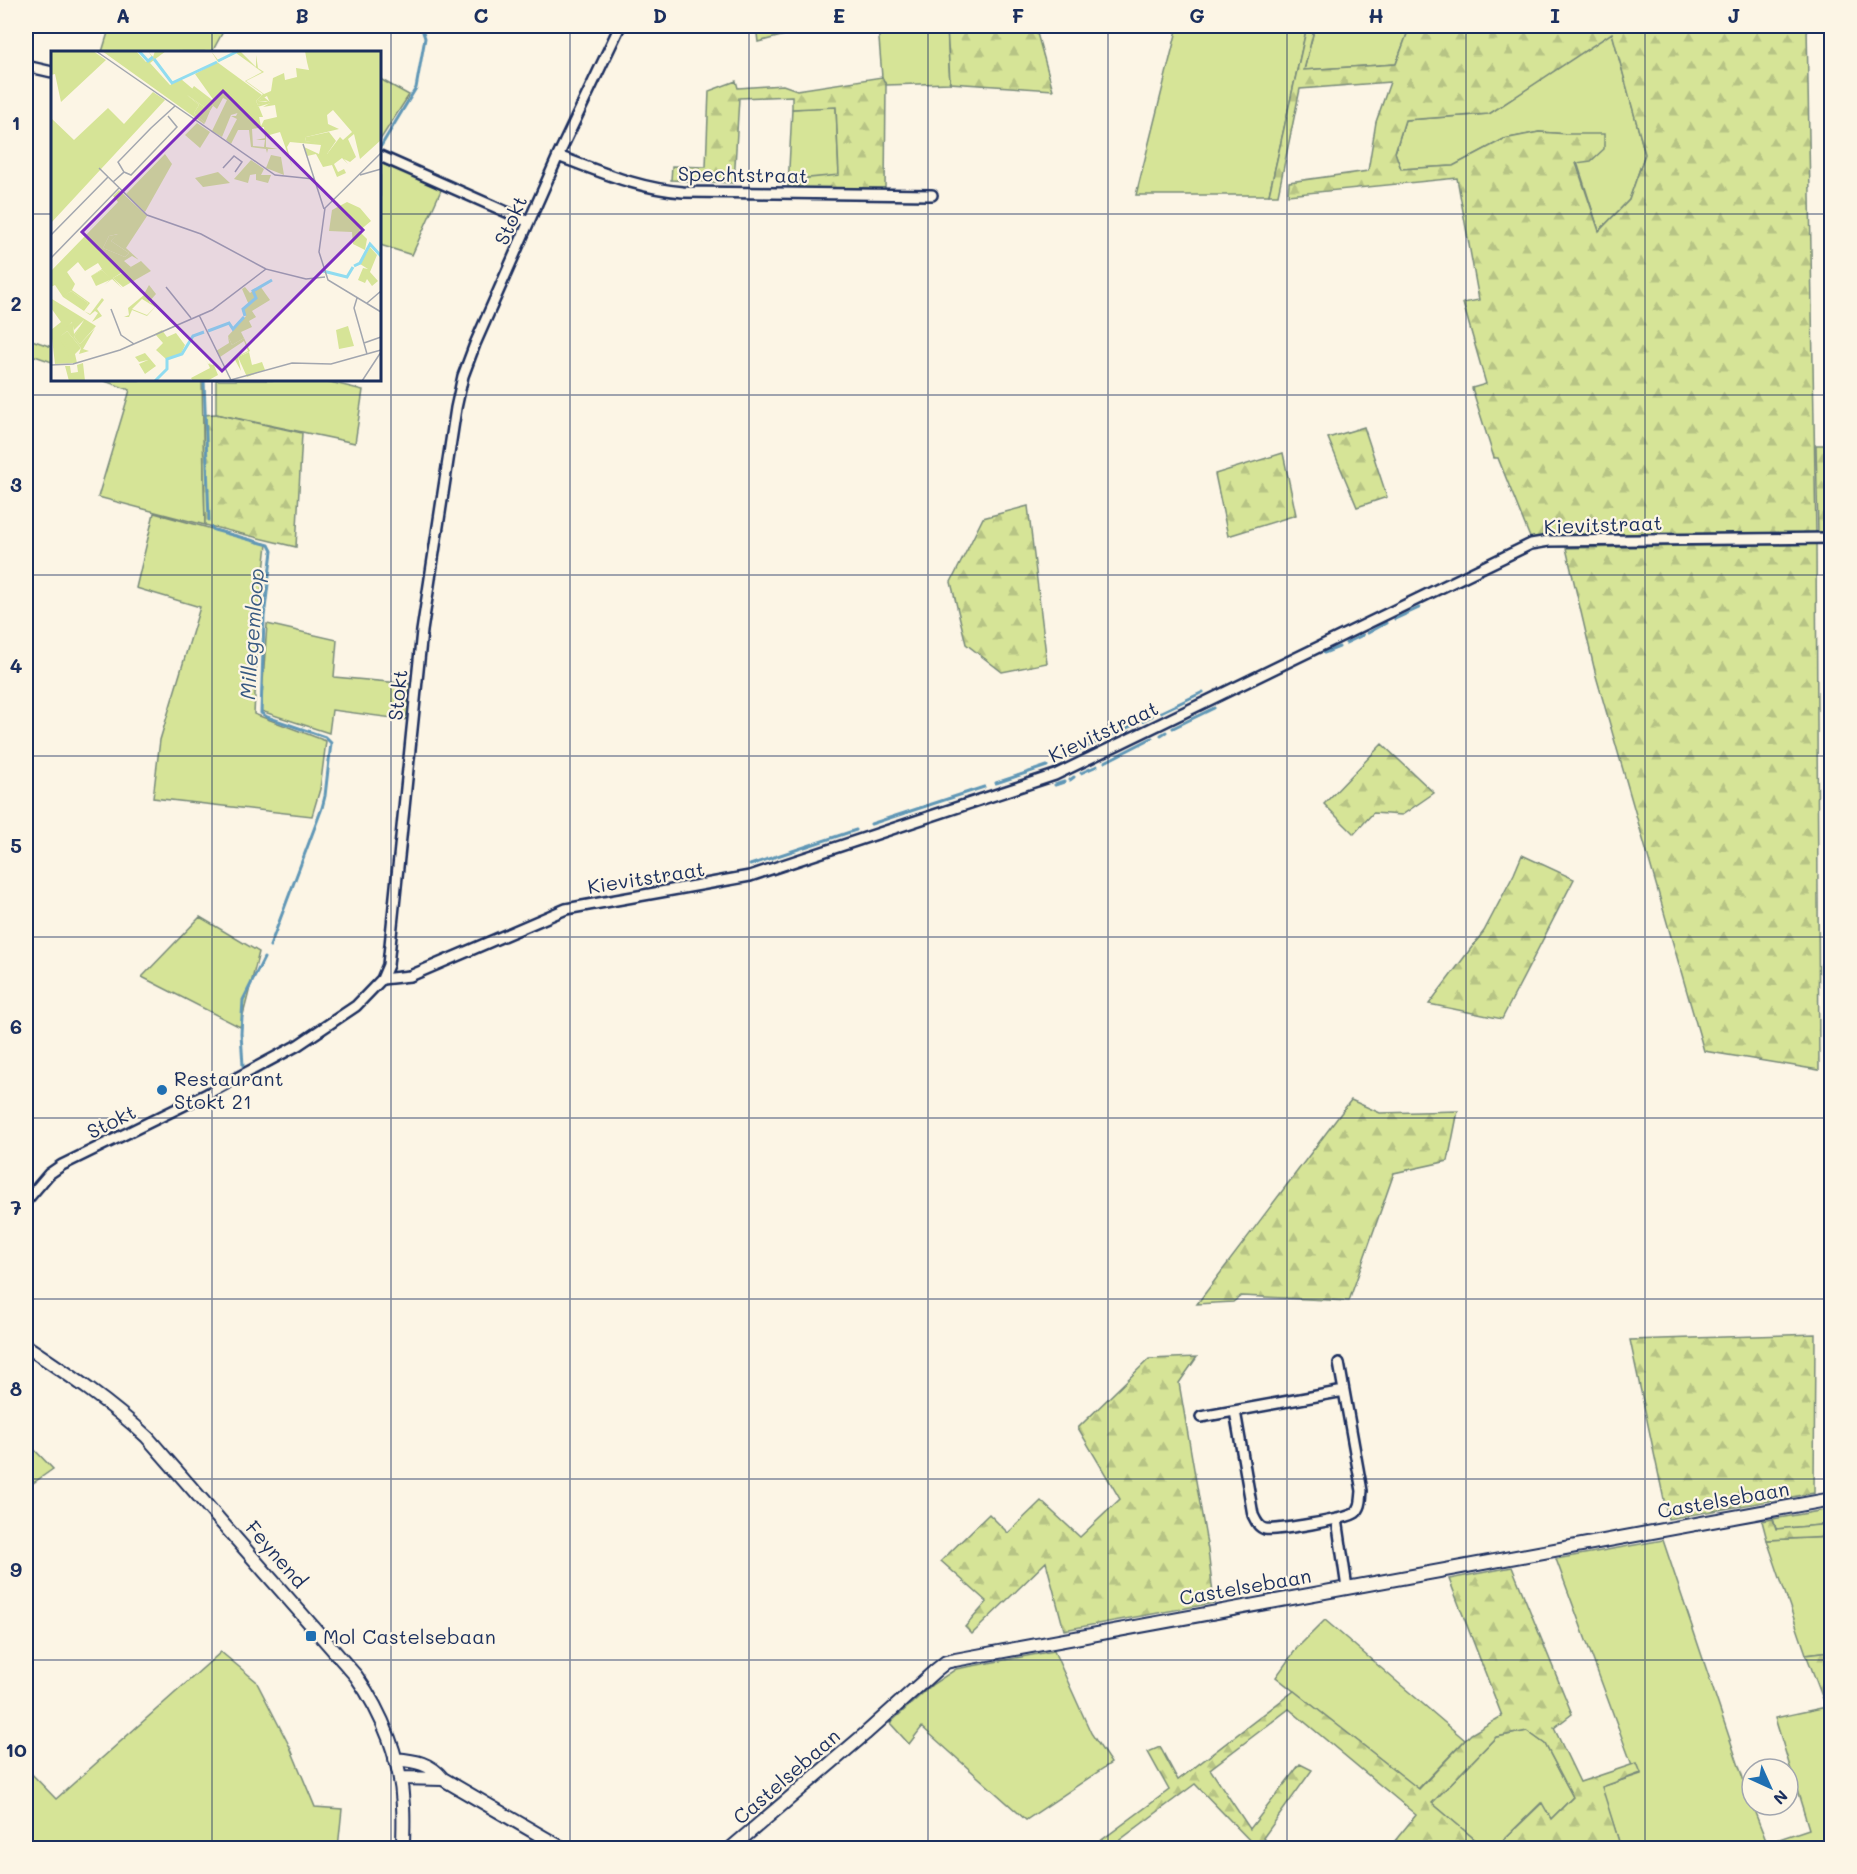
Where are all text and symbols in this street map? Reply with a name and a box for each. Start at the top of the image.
text: A [116,2,130,28]
text: B [295,2,309,28]
text: C [474,2,489,28]
text: D [653,2,667,28]
text: E [833,2,845,28]
text: F [1012,2,1025,28]
text: G [1189,2,1205,28]
text: H [1368,2,1384,28]
text: I [1550,2,1560,28]
text: J [1727,2,1741,28]
inset map [51,51,381,381]
text: 1 [12,109,20,135]
street label: Spechtstraat [678,160,808,188]
street label: Stokt [488,191,532,249]
text: 2 [10,290,22,316]
text: 3 [10,471,22,497]
street label: Kievitstraat [1543,509,1663,539]
water label: Millegemloop [233,567,269,701]
text: 4 [10,652,23,678]
street label: Stokt [381,668,413,722]
street label: Kievitstraat [1044,694,1162,768]
text: 5 [10,832,22,858]
street label: Kievitstraat [585,855,707,899]
text: 6 [10,1013,22,1039]
place label: Restaurant Stokt 21 [174,1065,284,1114]
marker: Restaurant Stokt 21 [155,1083,169,1097]
street label: Stokt [82,1098,140,1144]
text: 7 [10,1194,22,1220]
text: 8 [10,1375,22,1401]
street label: Castelsebaan [1655,1475,1791,1523]
street label: Feynend [241,1515,313,1593]
text: 9 [10,1556,22,1582]
street label: Castelsebaan [1177,1562,1313,1610]
place label: Mol Castelsebaan [323,1623,496,1649]
marker: Mol Castelsebaan [304,1629,318,1643]
street label: Castelsebaan [727,1722,845,1830]
text: 10 [5,1736,27,1762]
north arrow [1740,1757,1800,1817]
text: N [1769,1786,1793,1810]

